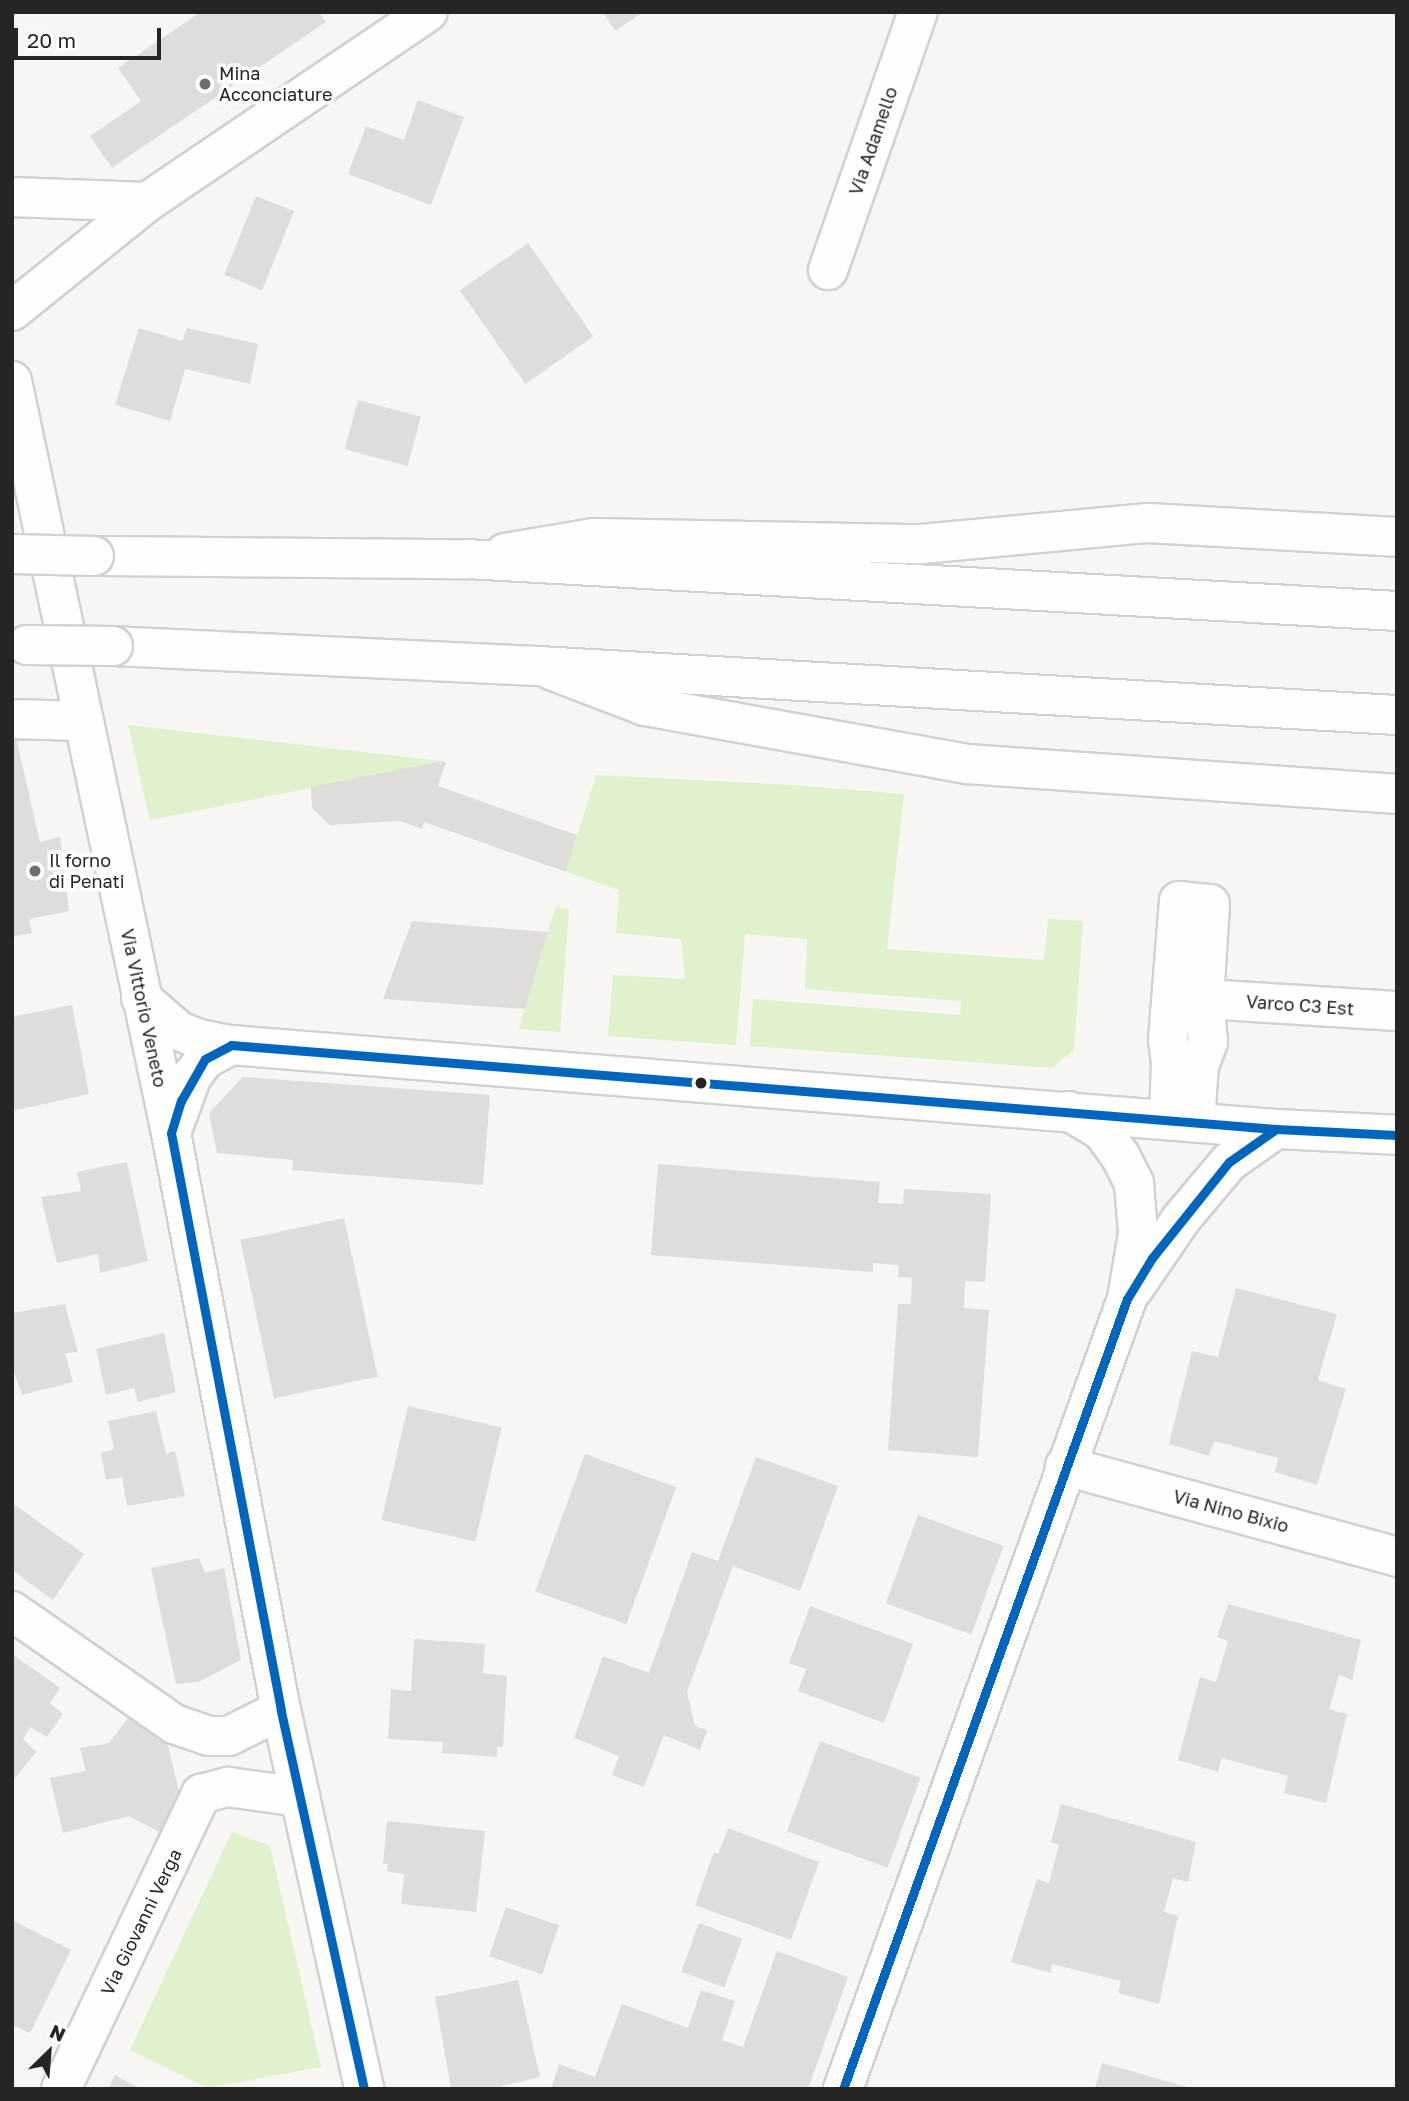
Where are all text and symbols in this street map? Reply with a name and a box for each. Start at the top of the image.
scale bar [18,14,164,58]
text: 20 m [27,27,76,53]
place label: Mina Acconciature [219,63,332,106]
marker: Mina Acconciature [197,76,213,92]
street label: Via Adamello [844,84,902,198]
place label: Il forno di Penati [49,850,125,892]
marker: Il forno di Penati [27,863,43,879]
street label: Via Vittorio Veneto [117,927,171,1089]
street label: Varco C3 Est [1245,990,1355,1020]
unlabelled marker [694,1076,708,1090]
street label: Via Nino Bixio [1171,1485,1291,1537]
street label: Via Giovanni Verga [96,1845,186,1999]
north arrow [14,2017,84,2087]
text: N [47,2019,69,2046]

